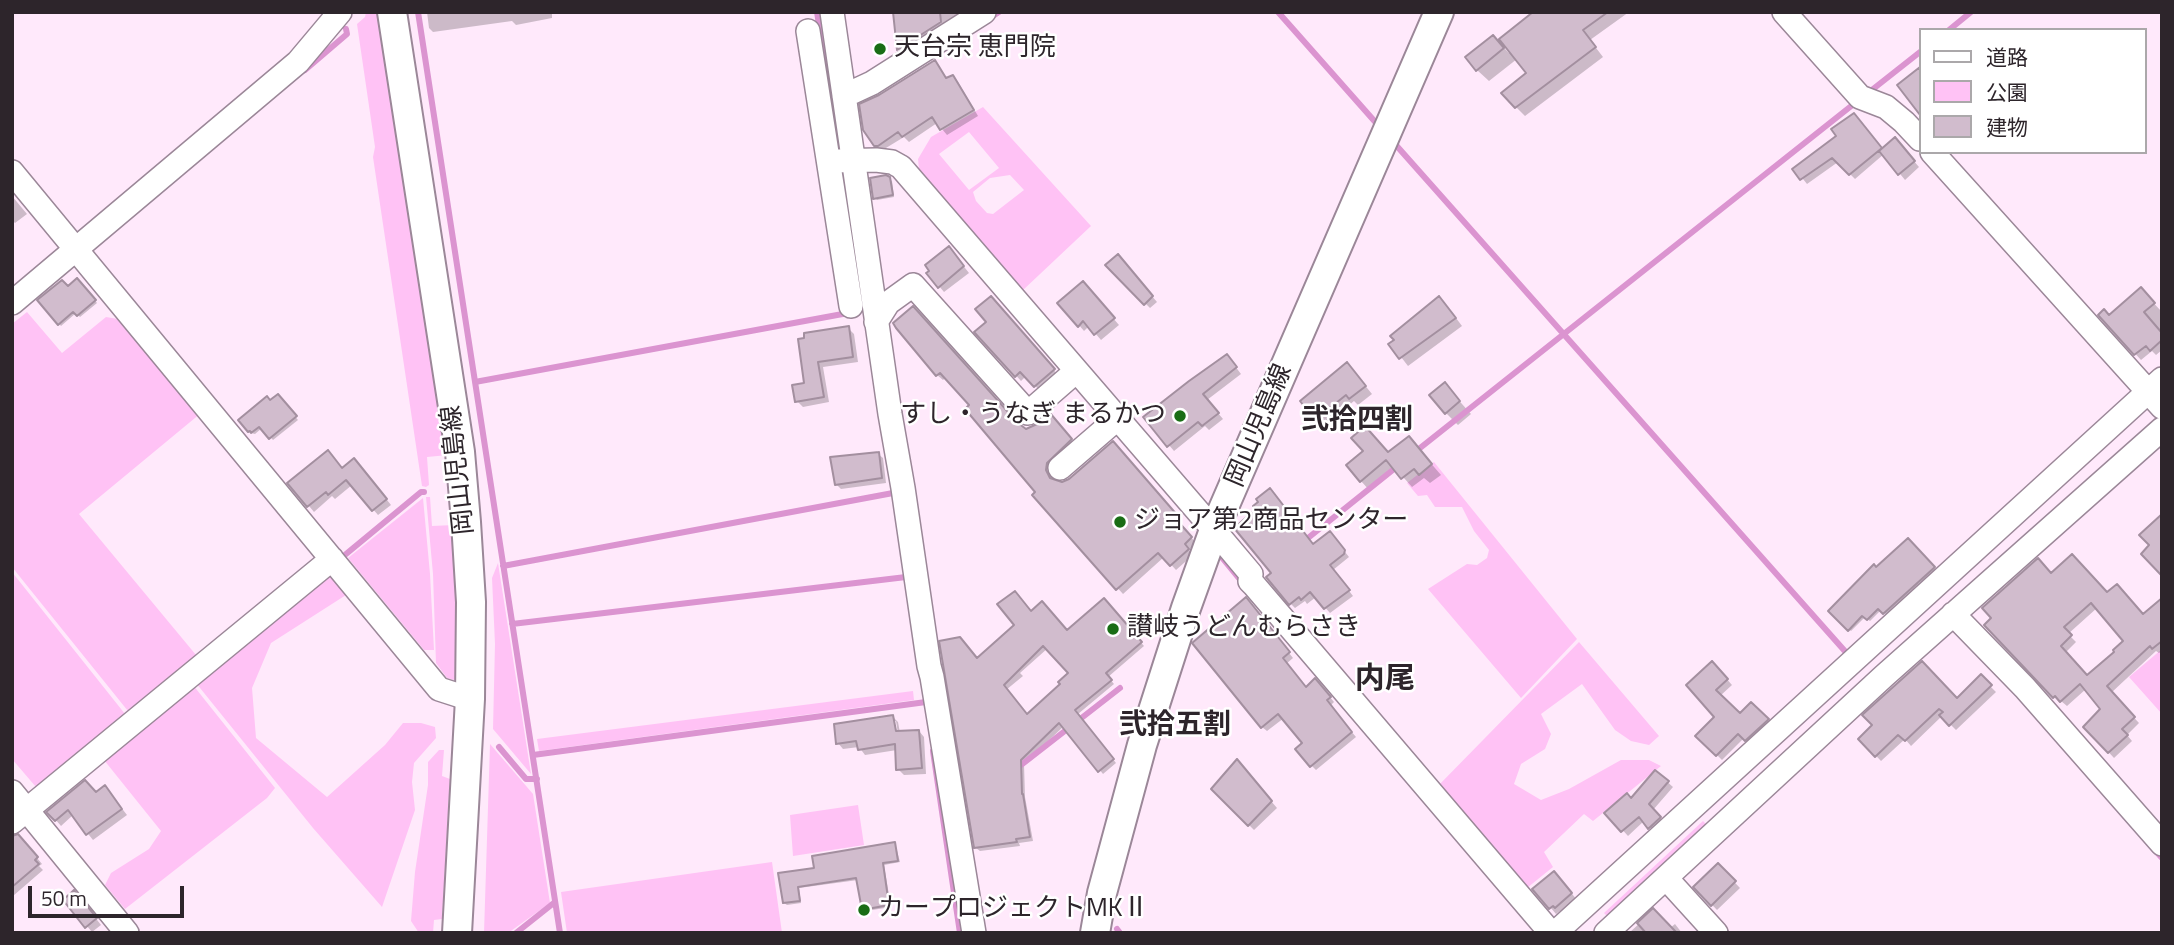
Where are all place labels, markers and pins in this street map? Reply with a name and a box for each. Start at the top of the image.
place label: 天台宗 恵門院 [894,33,1056,65]
marker: 天台宗 恵門院 [872,41,888,57]
place label: すし・うなぎ まるかつ [900,400,1166,432]
marker: すし・うなぎ まるかつ [1172,408,1188,424]
place label: ジョア第2商品センター [1134,506,1409,538]
marker: ジョア第2商品センター [1112,514,1128,530]
place label: 讃岐うどんむらさき [1127,613,1361,645]
marker: 讃岐うどんむらさき [1105,621,1121,637]
place label: カープロジェクトMKⅡ [878,894,1149,926]
marker: カープロジェクトMKⅡ [856,902,872,918]

